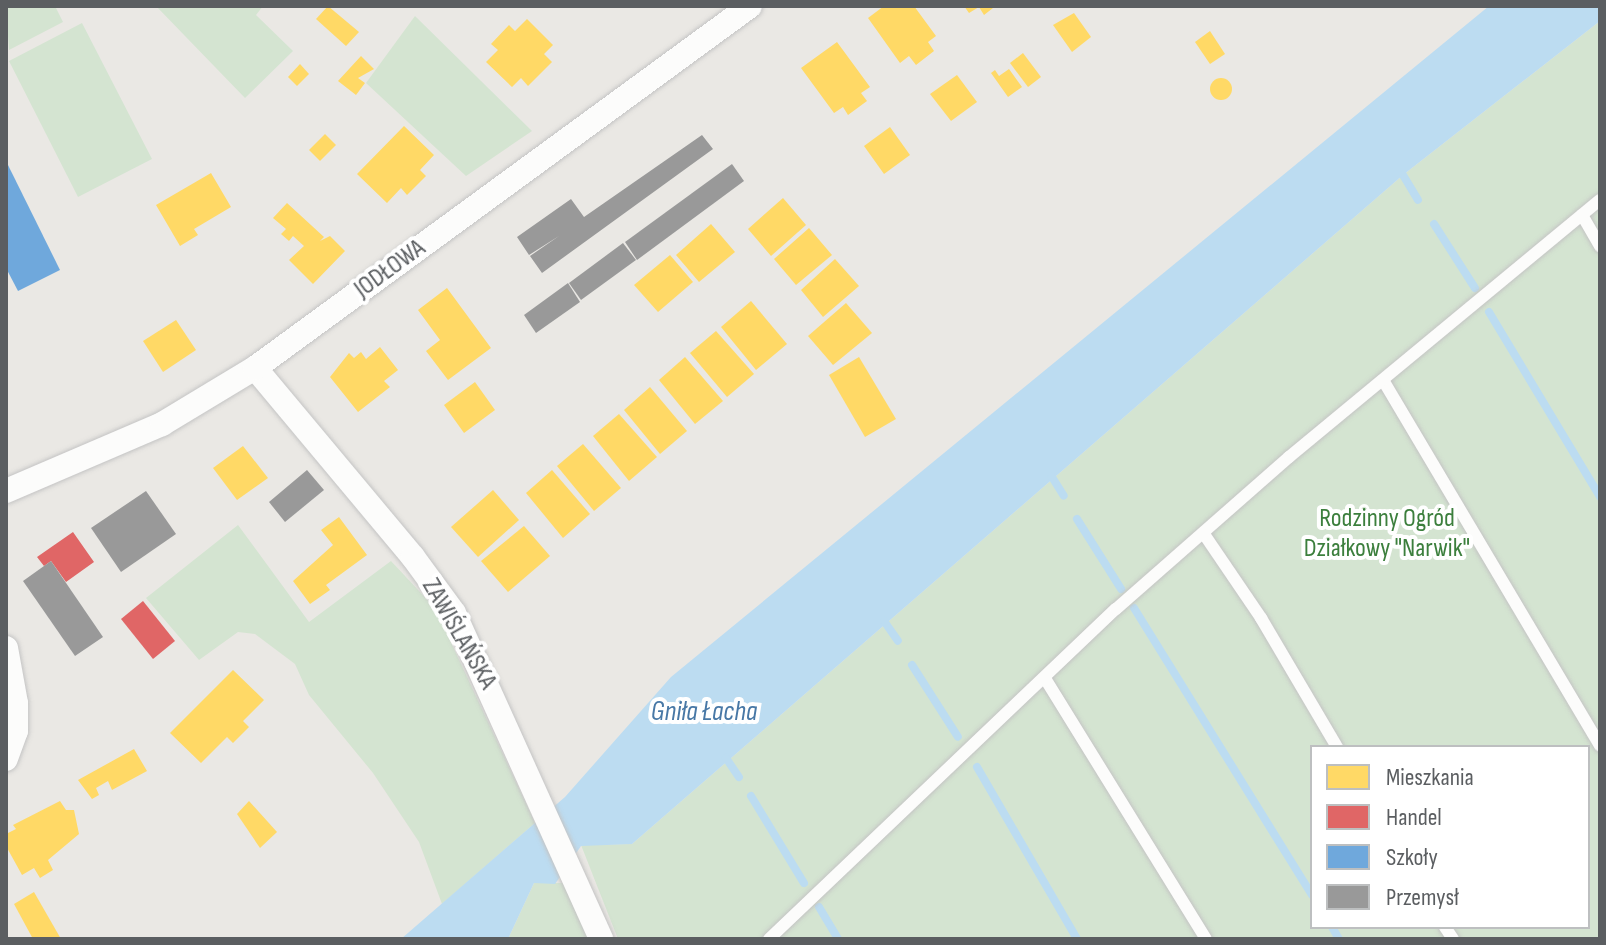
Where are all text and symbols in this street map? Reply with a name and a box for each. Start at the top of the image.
street label: JODŁOWA [348,233,432,305]
park label: Rodzinny Ogród Działkowy "Narwik" [1304,503,1470,564]
street label: ZAWIŚLAŃSKA [415,573,503,695]
water label: Gniła Łacha [651,695,757,729]
legend [1310,745,1590,929]
text: Mieszkania [1386,763,1474,792]
text: Handel [1386,803,1442,832]
text: Szkoły [1386,843,1438,872]
text: Przemysł [1386,883,1459,912]

